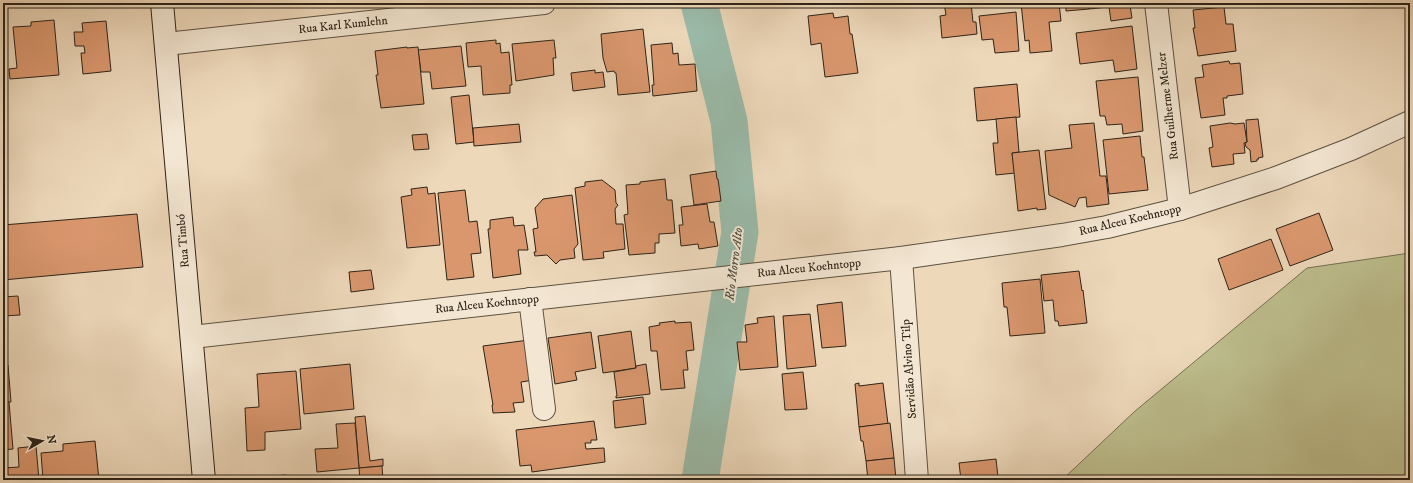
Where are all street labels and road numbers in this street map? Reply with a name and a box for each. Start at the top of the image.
street label: Rua Karl Kumlehn [298,13,389,37]
street label: Rua Guilherme Melzer [1154,51,1182,161]
street label: Rua Alceu Koehntopp [1077,201,1183,239]
street label: Rua Timbó [173,213,193,269]
street label: Rua Alceu Koehntopp [756,255,862,281]
street label: Rua Alceu Koehntopp [434,291,540,317]
street label: Servidão Alvino Tilp [898,319,920,419]

